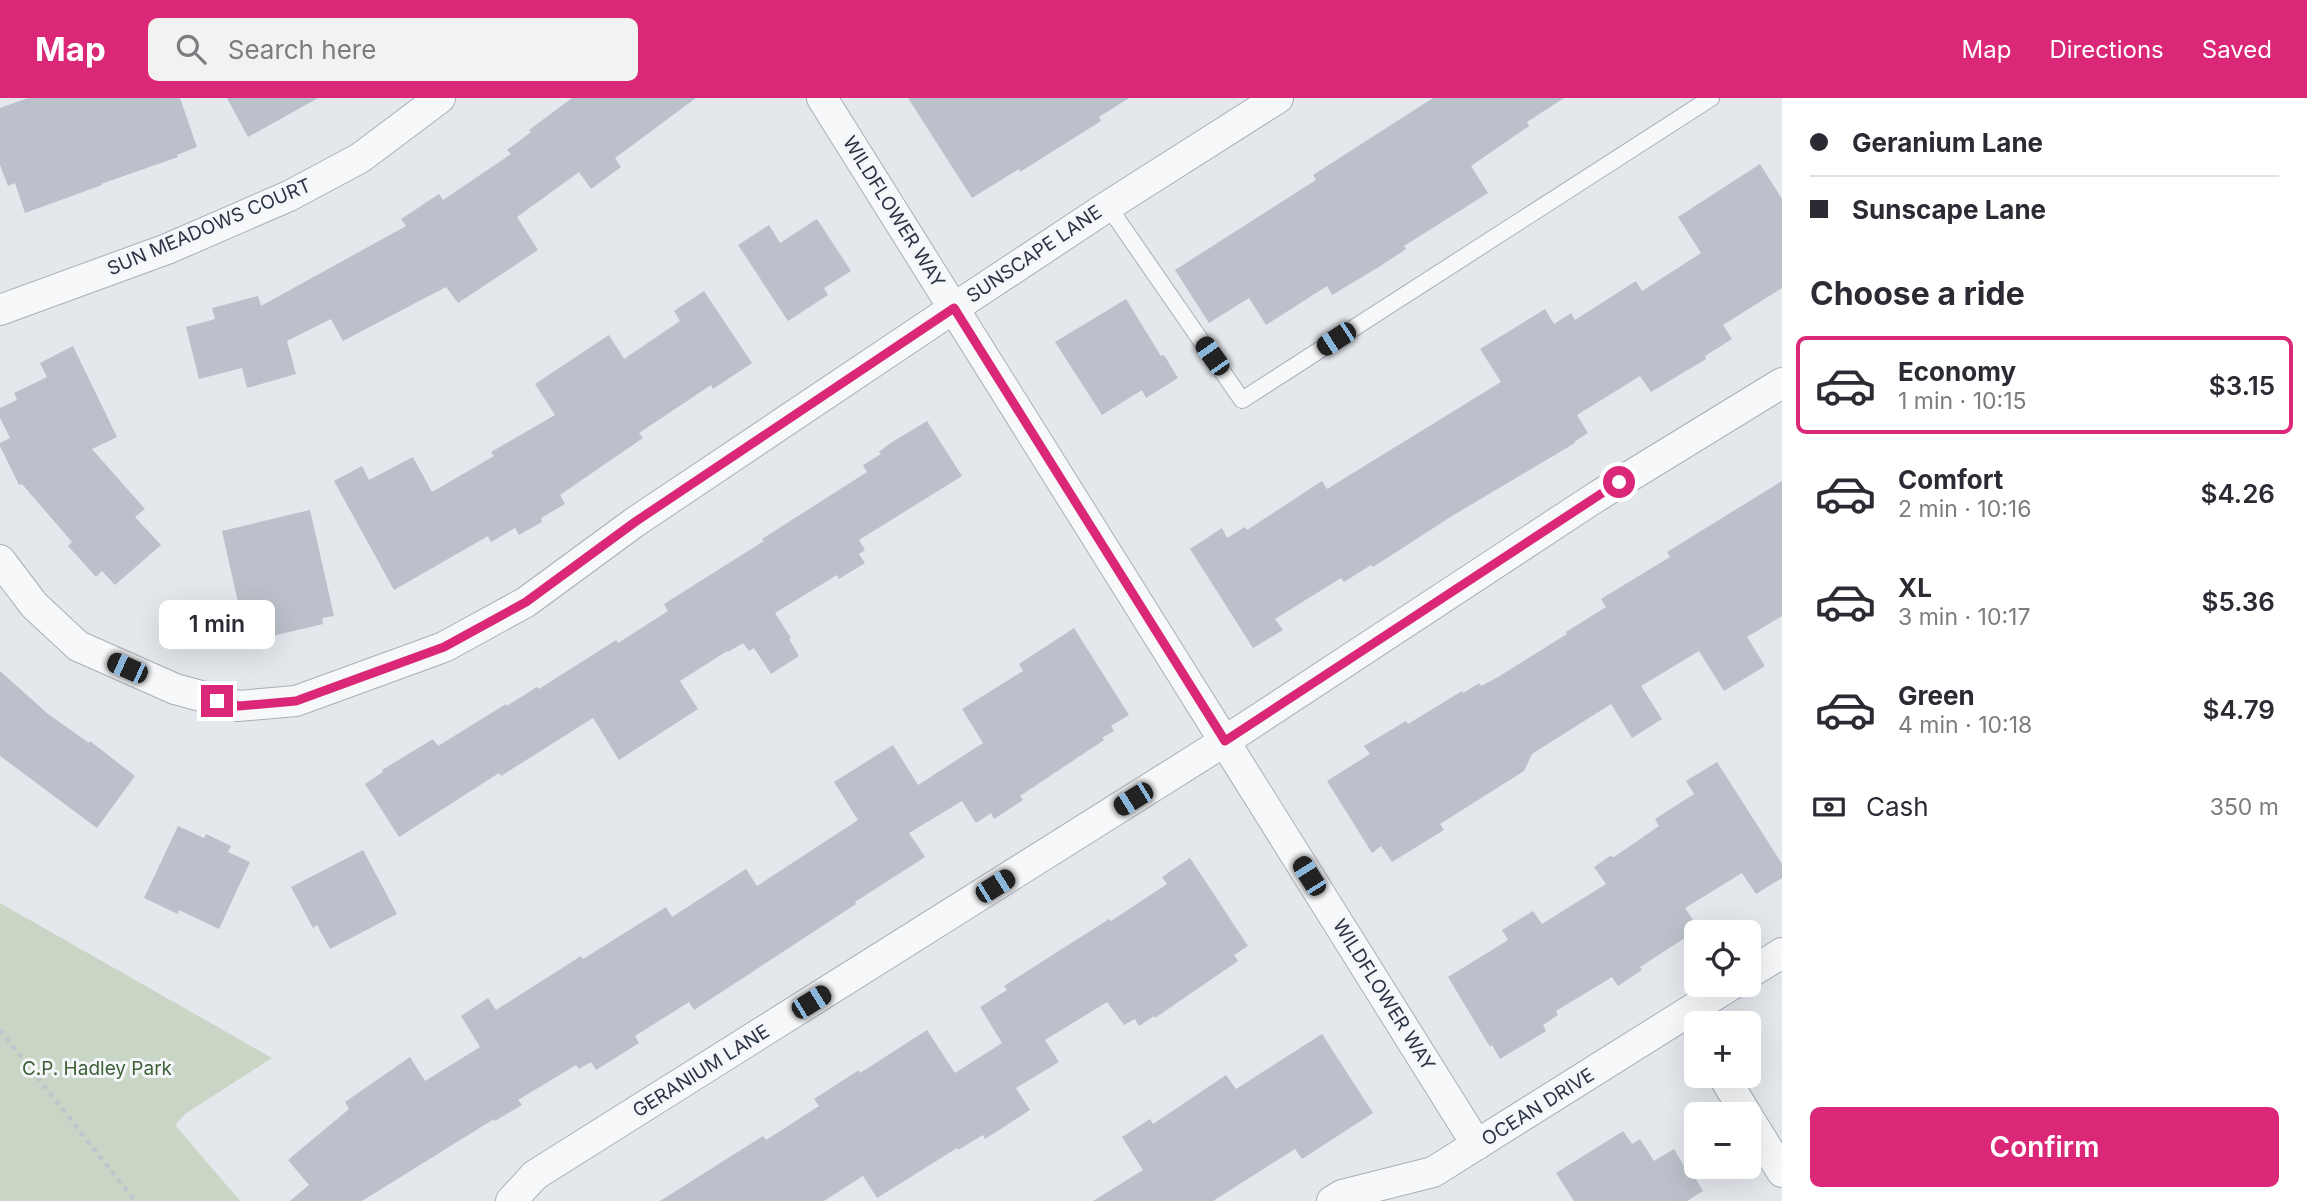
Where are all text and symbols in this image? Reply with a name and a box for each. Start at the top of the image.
search box [148,18,638,81]
text: Map [35,29,106,69]
icon: search [172,30,210,68]
text: Search here [228,34,376,65]
text: Map [1962,35,2011,64]
text: Directions [2049,35,2164,64]
text: Saved [2202,35,2272,64]
text: Geranium Lane [1852,127,2043,158]
street label: WILDFLOWER WAY [838,132,950,292]
street label: SUN MEADOWS COURT [104,174,314,280]
text: Sunscape Lane [1852,194,2046,225]
street label: SUNSCAPE LANE [962,200,1106,308]
text: Choose a ride [1810,274,2025,313]
car [1313,319,1360,359]
car [1192,333,1233,379]
icon: car [1814,354,1877,417]
text: Economy [1898,356,2016,387]
text: $3.15 [2209,370,2275,401]
text: 1 min · 10:15 [1898,387,2027,415]
icon: car [1814,462,1877,525]
text: Comfort [1898,464,2003,495]
route start [1603,466,1635,498]
text: $4.26 [2201,478,2275,509]
text: 2 min · 10:16 [1898,495,2031,523]
icon: car [1814,570,1877,633]
text: XL [1898,572,1932,603]
text: $5.36 [2202,586,2275,617]
callout: 1 min [159,600,275,648]
text: 3 min · 10:17 [1898,603,2030,631]
text: 1 min [189,610,245,638]
car [104,650,151,686]
icon: car [1814,678,1877,741]
text: Green [1898,680,1975,711]
route end [201,685,233,717]
text: $4.79 [2203,694,2275,725]
text: 4 min · 10:18 [1898,711,2032,739]
car [1110,779,1157,819]
icon: cash [1810,788,1848,826]
text: Cash [1866,791,1929,822]
text: 350 m [2210,793,2279,821]
car [1289,853,1330,899]
car [972,866,1019,906]
street label: WILDFLOWER WAY [1328,915,1440,1075]
map controls [1684,920,1761,1179]
button: locate [1684,920,1761,997]
car [788,982,835,1022]
button: + [1684,1011,1761,1088]
street label: GERANIUM LANE [629,1020,773,1122]
park label: C.P. Hadley Park [22,1057,173,1080]
street label: OCEAN DRIVE [1478,1063,1598,1151]
button: − [1684,1102,1761,1179]
button: Confirm [1810,1107,2279,1187]

